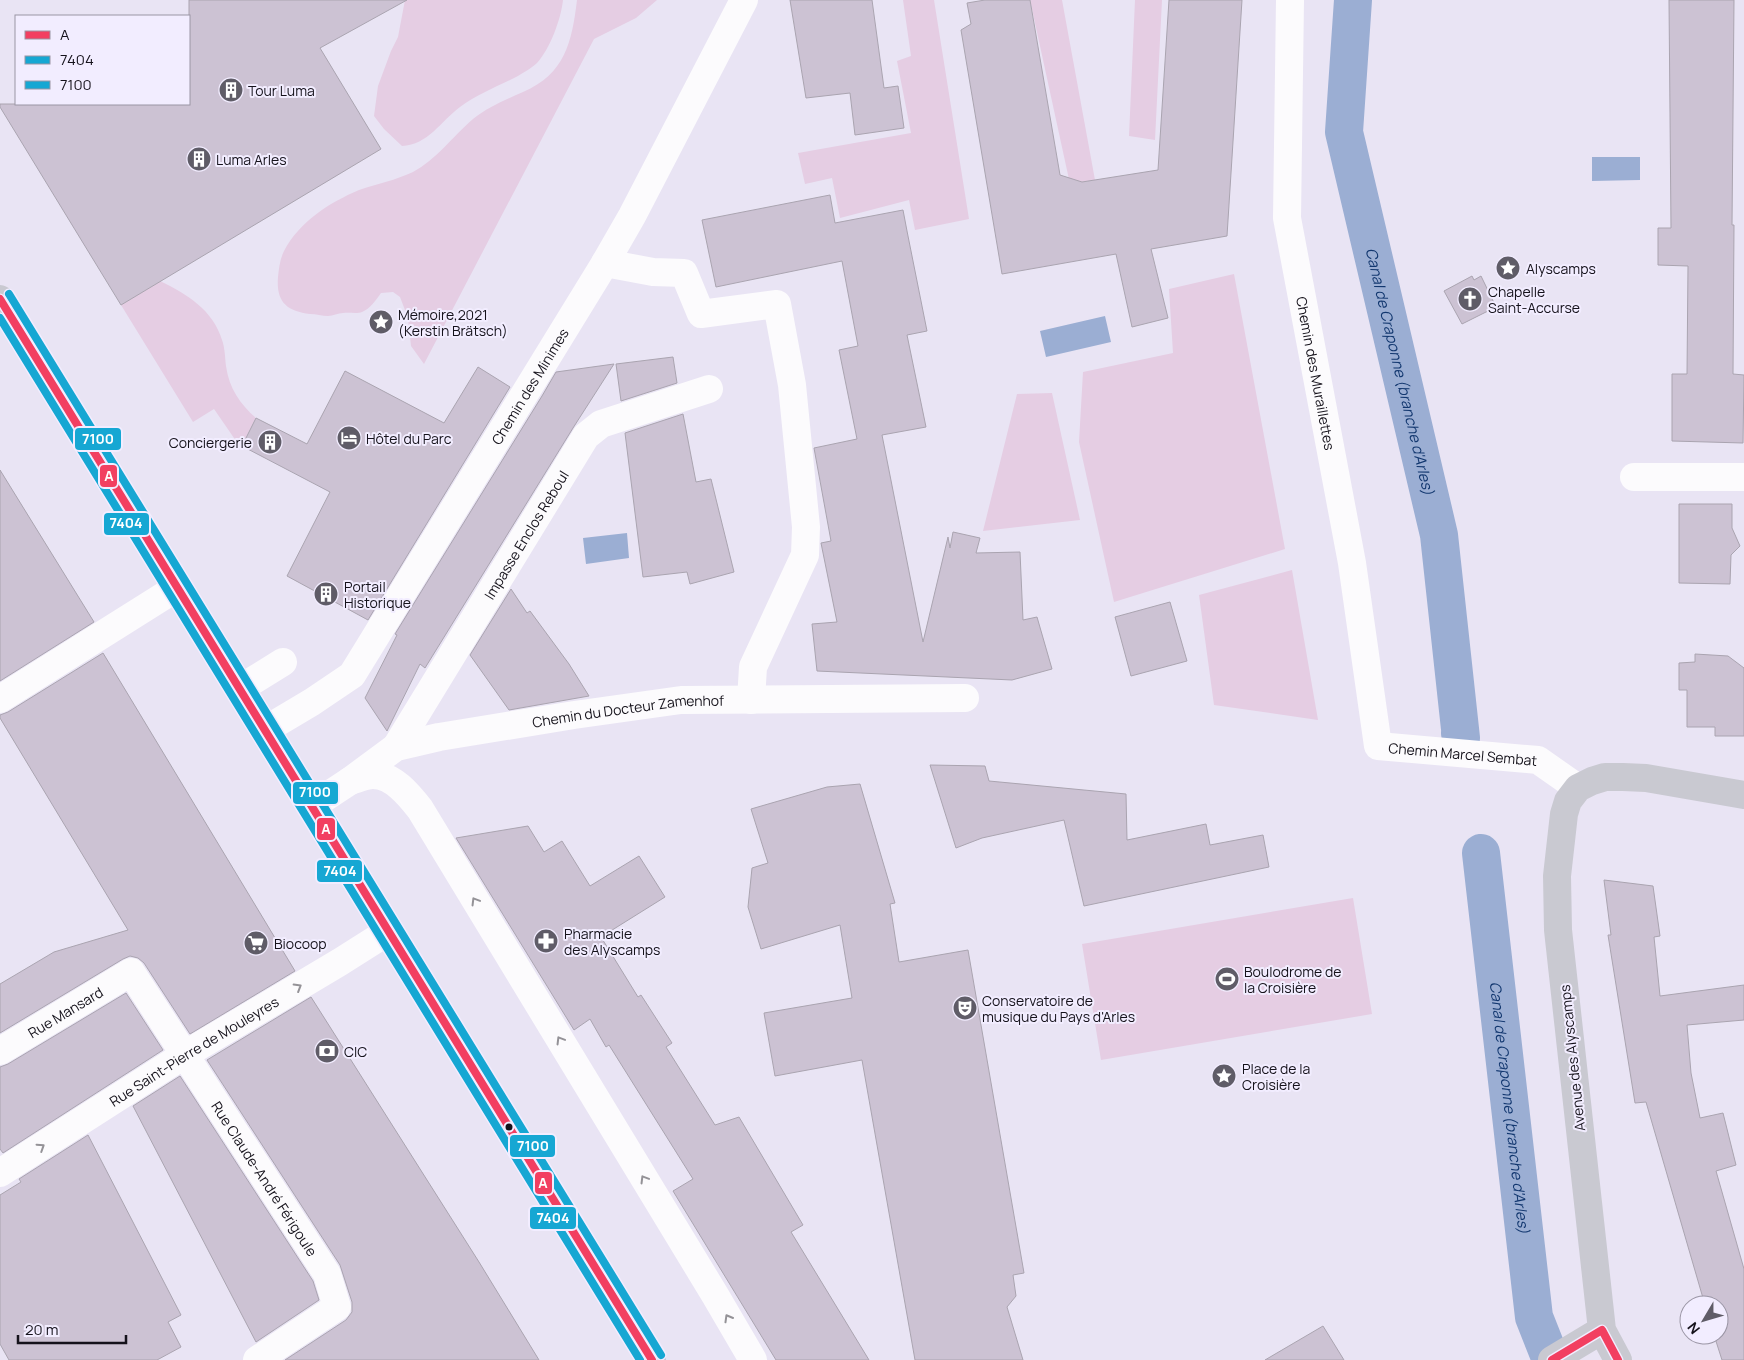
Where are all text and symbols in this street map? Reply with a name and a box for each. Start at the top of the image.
legend [15,15,190,105]
text: A [60,24,70,45]
text: 7404 [60,49,94,70]
text: 7100 [60,74,92,95]
building icon: Tour Luma [218,77,244,103]
place label: Tour Luma [248,81,315,100]
building icon: Luma Arles [186,146,212,172]
place label: Luma Arles [216,150,287,169]
water label: Canal de Craponne (branche d'Arles) [1361,246,1440,497]
place icon: Alyscamps [1495,255,1521,281]
place label: Alyscamps [1526,259,1596,278]
place label: Chapelle Saint-Accurse [1488,282,1580,317]
church icon: Chapelle Saint-Accurse [1457,286,1483,312]
street label: Chemin des Muraillettes [1292,295,1340,452]
place label: Mémoire,2021 (Kerstin Brätsch) [398,305,508,340]
place icon: Mémoire,2021 (Kerstin Brätsch) [368,309,394,335]
street label: Chemin des Minimes [486,324,572,448]
hotel icon: Hôtel du Parc [336,425,362,451]
line badge: 7100 [74,427,122,451]
text: 7100 [82,429,114,448]
building icon: Conciergerie [257,429,283,455]
place label: Hôtel du Parc [366,429,452,448]
place label: Conciergerie [169,433,252,452]
line badge: A [99,464,118,488]
text: A [104,466,114,485]
street label: Impasse Enclos Reboul [479,467,572,602]
line badge: 7404 [103,512,150,536]
text: 7404 [109,513,143,532]
place label: Portail Historique [344,577,411,612]
building icon: Portail Historique [313,581,339,607]
street label: Chemin du Docteur Zamenhof [531,690,724,731]
street label: Chemin Marcel Sembat [1388,737,1538,769]
line badge: 7100 [292,781,339,805]
text: 7100 [299,782,331,801]
line badge: A [316,817,336,841]
text: A [321,819,331,838]
line badge: 7404 [316,859,363,883]
text: 7404 [323,861,357,880]
one-way arrow [472,898,482,907]
place label: Pharmacie des Alyscamps [564,924,660,959]
pharmacy icon: Pharmacie des Alyscamps [533,928,559,954]
supermarket icon: Biocoop [243,930,269,956]
place label: Biocoop [274,934,327,953]
place label: Boulodrome de la Croisière [1244,962,1342,997]
sports icon: Boulodrome de la Croisière [1214,966,1240,992]
water label: Canal de Craponne (branche d'Arles) [1485,980,1535,1234]
street label: Rue Mansard [24,982,106,1042]
one-way arrow [293,984,302,994]
street label: Avenue des Alyscamps [1555,984,1589,1132]
street label: Rue Saint-Pierre de Mouleyres [105,991,282,1110]
place label: Conservatoire de musique du Pays d'Arles [982,991,1135,1026]
theatre icon: Conservatoire de musique du Pays d'Arles [952,995,978,1021]
one-way arrow [556,1036,566,1045]
bank icon: CIC [314,1038,340,1064]
place label: CIC [344,1042,367,1061]
place label: Place de la Croisière [1242,1059,1310,1094]
place icon: Place de la Croisière [1211,1063,1237,1089]
street label: Rue Claude-André Férigoule [208,1097,322,1259]
unlabelled marker [504,1122,514,1132]
line badge: 7100 [509,1134,556,1158]
text: 7100 [517,1136,549,1155]
one-way arrow [36,1143,45,1153]
line badge: A [534,1171,553,1195]
text: A [538,1173,548,1192]
one-way arrow [641,1175,651,1184]
line badge: 7404 [529,1206,577,1230]
text: 7404 [536,1208,570,1227]
north arrow [1679,1295,1729,1345]
scale bar [18,1312,125,1344]
one-way arrow [725,1314,735,1323]
text: N [1683,1318,1704,1338]
text: 20 m [25,1319,58,1340]

